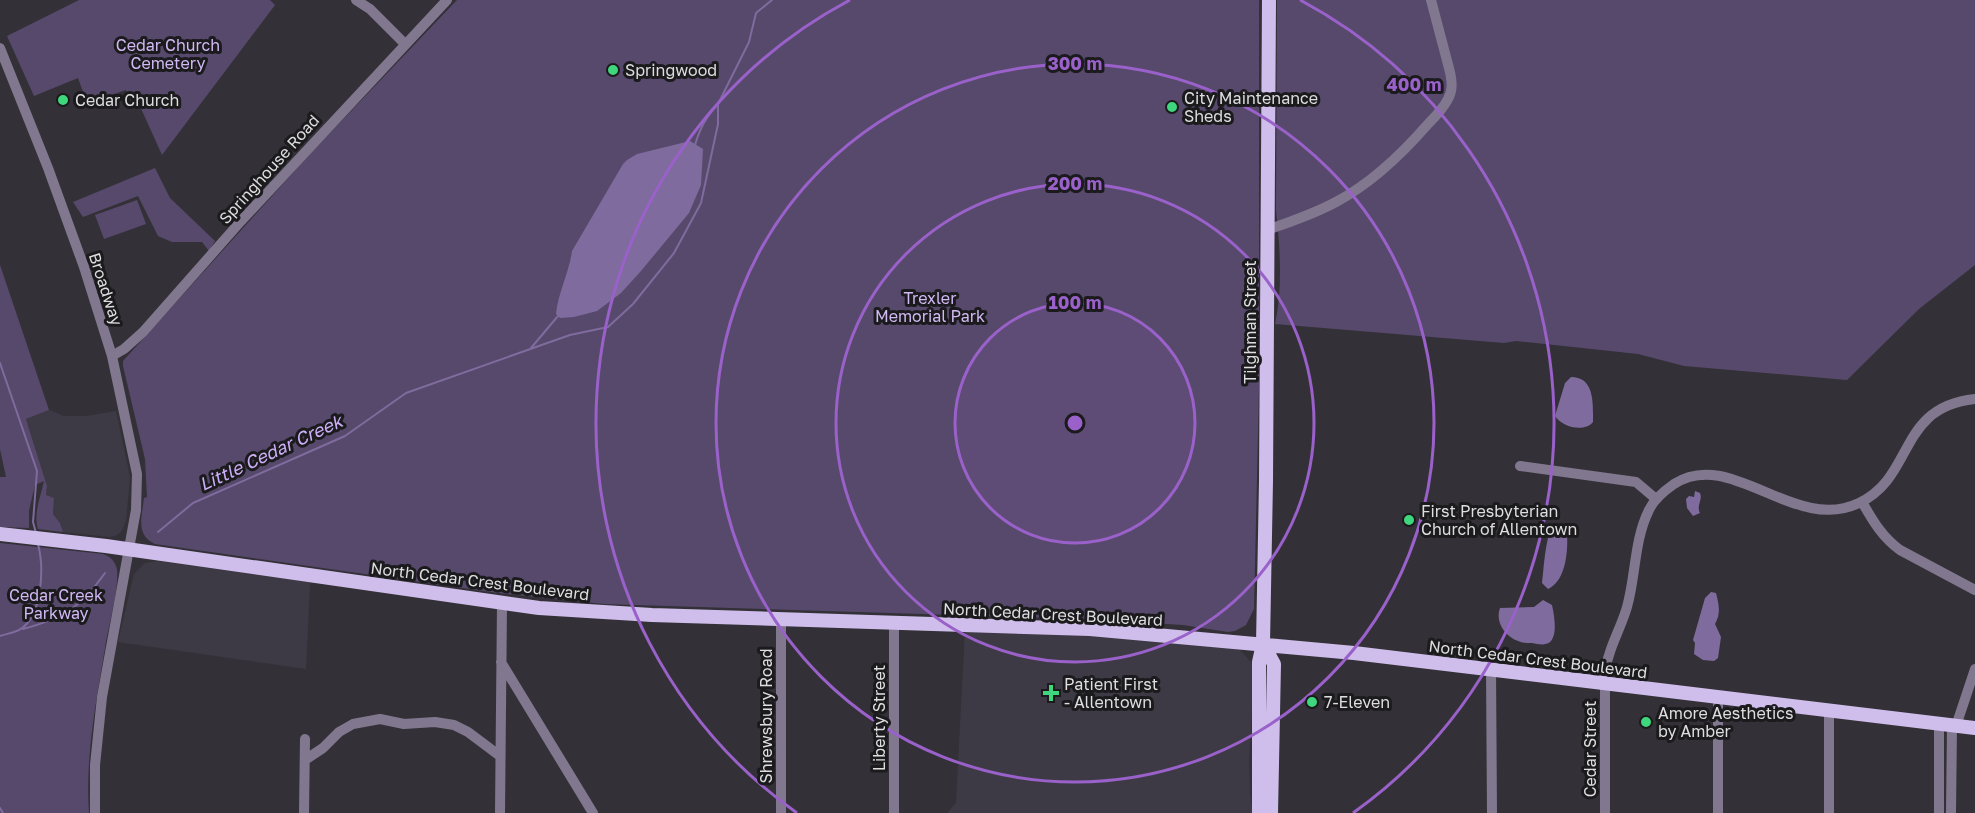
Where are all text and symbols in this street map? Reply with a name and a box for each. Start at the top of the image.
park label: Cedar Church Cemetery [116,35,220,73]
text: 300 m [1048,52,1102,74]
place label: Springwood [625,60,717,80]
marker: Springwood [606,63,620,77]
text: 400 m [1387,73,1441,95]
place label: City Maintenance Sheds [1184,88,1318,126]
place label: Cedar Church [75,90,179,110]
marker: Cedar Church [56,93,70,107]
marker: City Maintenance Sheds [1165,100,1179,114]
street label: Springhouse Road [215,110,323,228]
text: 200 m [1048,172,1102,194]
street label: Broadway [85,250,127,328]
street label: Tilghman Street [1240,260,1260,384]
park label: Trexler Memorial Park [875,288,985,326]
text: 100 m [1049,291,1101,313]
water label: Little Cedar Creek [196,409,347,495]
centre of rings [1065,413,1085,433]
place label: First Presbyterian Church of Allentown [1421,501,1577,539]
marker: First Presbyterian Church of Allentown [1402,513,1416,527]
street label: North Cedar Crest Boulevard [369,558,591,604]
park label: Cedar Creek Parkway [9,585,103,623]
street label: North Cedar Crest Boulevard [942,598,1164,630]
street label: North Cedar Crest Boulevard [1427,636,1649,682]
street label: Shrewsbury Road [756,648,776,784]
street label: Liberty Street [869,665,889,771]
place label: Patient First - Allentown [1064,674,1158,712]
marker: Patient First - Allentown [1042,684,1060,702]
place label: 7-Eleven [1324,692,1390,712]
marker: 7-Eleven [1305,695,1319,709]
street label: Cedar Street [1580,701,1600,797]
place label: Amore Aesthetics by Amber [1658,703,1794,741]
marker: Amore Aesthetics by Amber [1639,715,1653,729]

